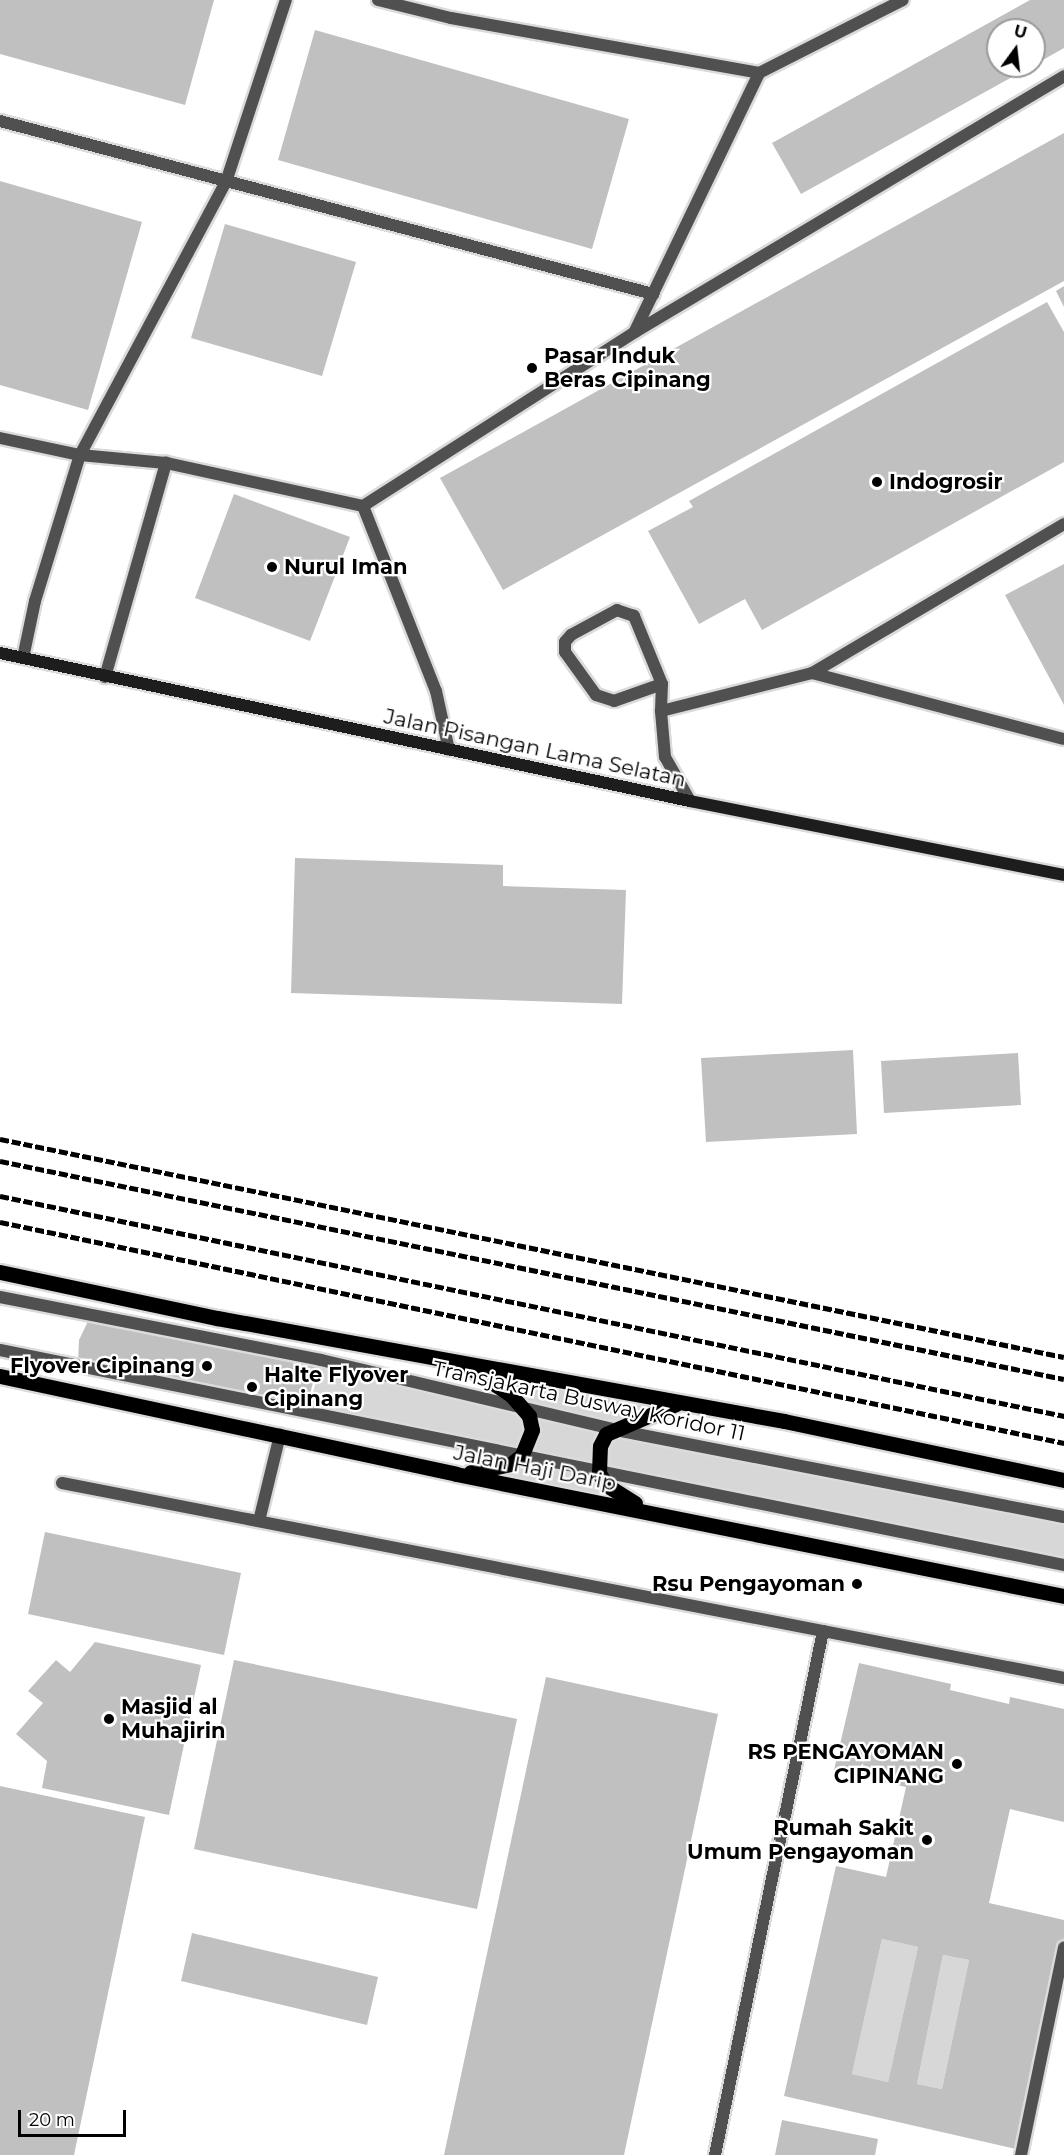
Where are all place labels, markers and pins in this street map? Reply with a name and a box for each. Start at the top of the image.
place label: Pasar Induk Beras Cipinang [544,343,711,393]
marker: Pasar Induk Beras Cipinang [525,361,539,375]
place label: Indogrosir [889,469,1003,495]
marker: Indogrosir [870,475,884,489]
place label: Nurul Iman [284,554,408,580]
marker: Nurul Iman [265,560,279,574]
place label: Flyover Cipinang [10,1353,195,1379]
marker: Flyover Cipinang [200,1359,214,1373]
place label: Halte Flyover Cipinang [264,1362,408,1412]
marker: Halte Flyover Cipinang [245,1380,259,1394]
place label: Rsu Pengayoman [652,1571,845,1597]
marker: Rsu Pengayoman [850,1577,864,1591]
place label: Masjid al Muhajirin [121,1694,226,1744]
marker: Masjid al Muhajirin [102,1712,116,1726]
place label: RS PENGAYOMAN CIPINANG [747,1739,944,1789]
marker: RS PENGAYOMAN CIPINANG [948,1755,966,1773]
place label: Rumah Sakit Umum Pengayoman [687,1815,914,1865]
marker: Rumah Sakit Umum Pengayoman [918,1831,936,1849]

